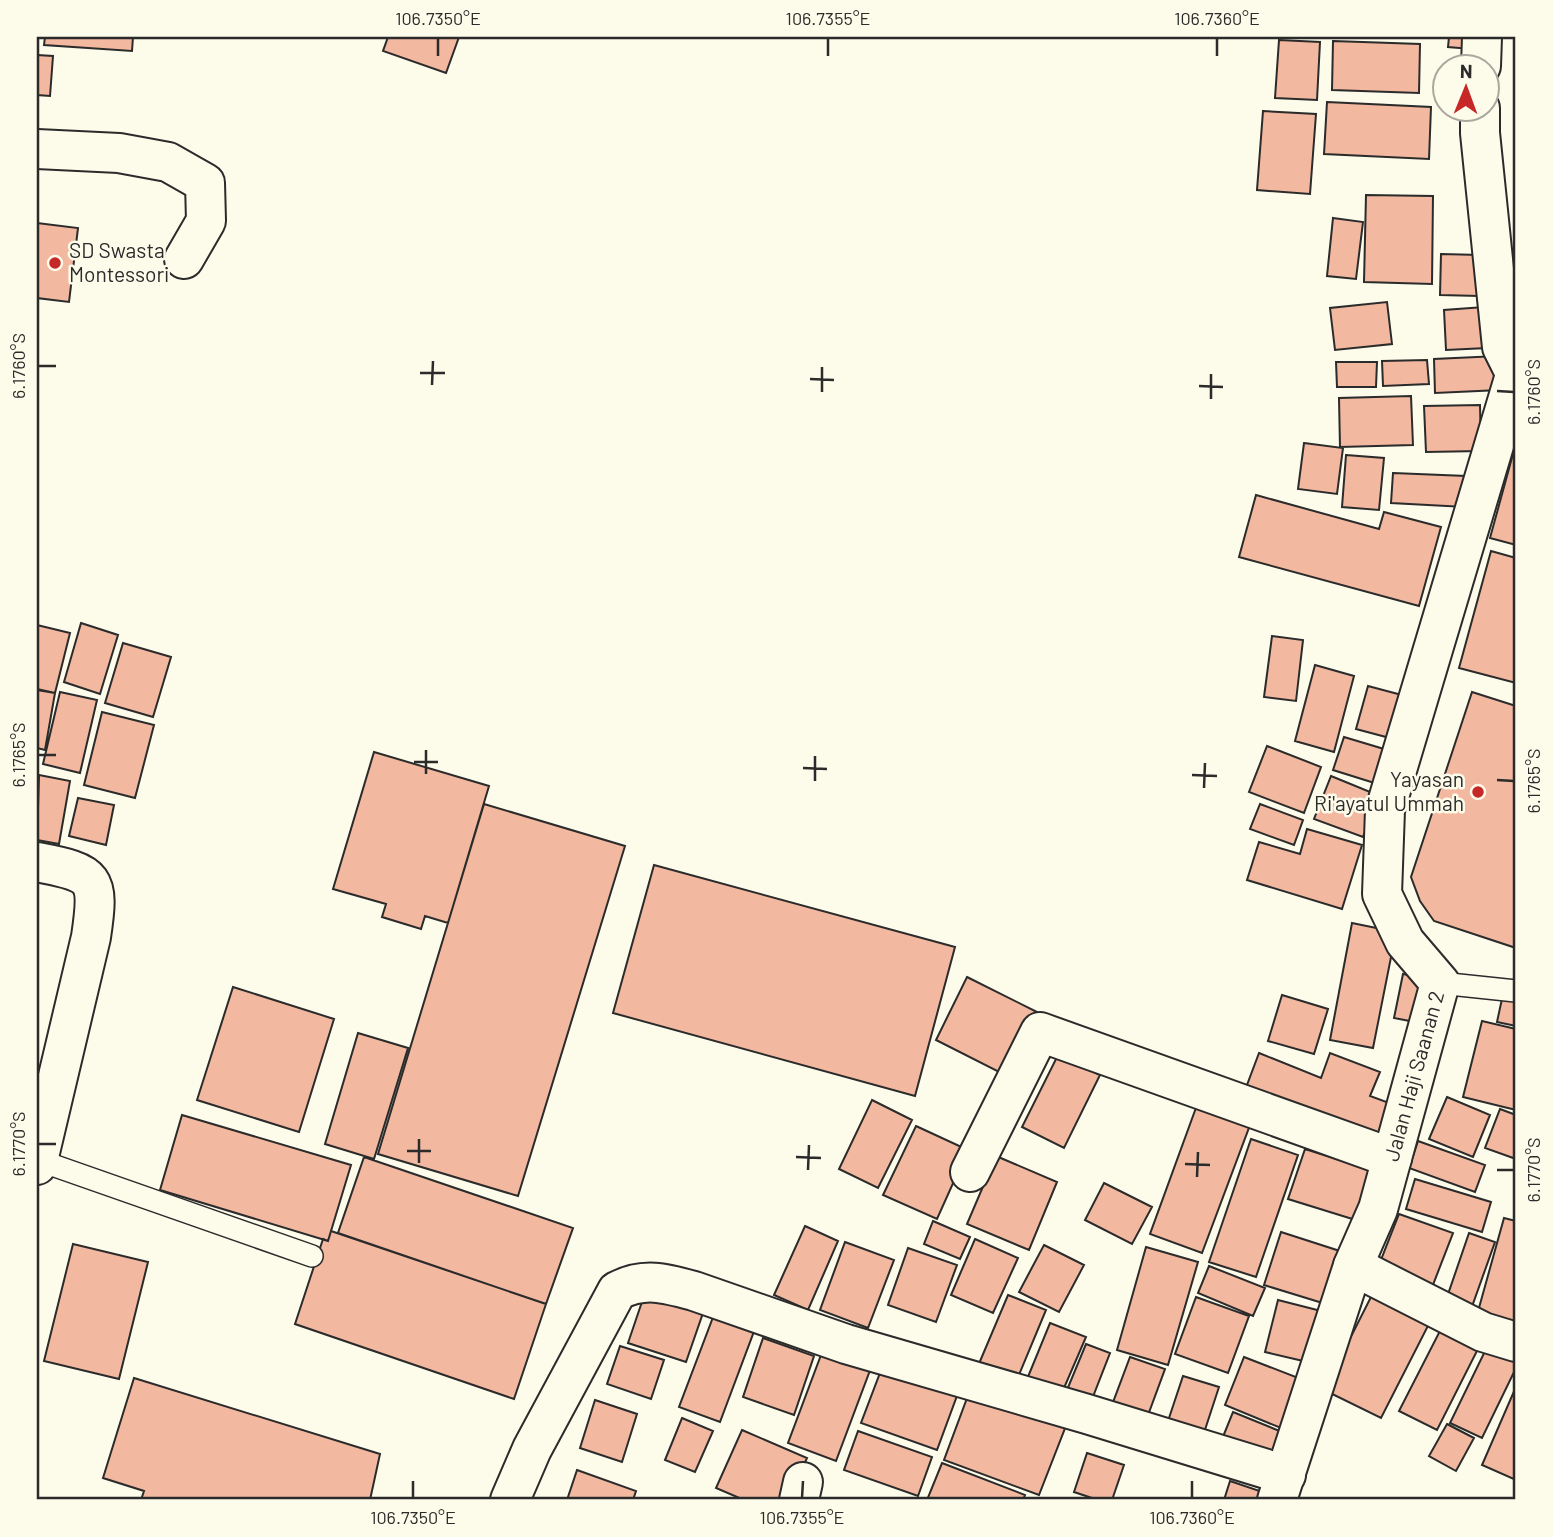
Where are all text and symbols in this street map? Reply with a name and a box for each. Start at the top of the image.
text: 106.7350°E [395,7,481,29]
text: 106.7355°E [786,7,870,29]
text: 106.7360°E [1174,7,1260,29]
north arrow [1430,52,1500,122]
text: N [1460,59,1473,82]
place label: SD Swasta Montessori [69,237,169,286]
marker: SD Swasta Montessori [47,255,63,271]
text: 6.1760°S [7,333,29,399]
text: 6.1760°S [1522,359,1544,425]
text: 6.1765°S [7,723,29,787]
text: 6.1765°S [1522,749,1544,813]
place label: Yayasan Ri'ayatul Ummah [1314,766,1464,815]
marker: Yayasan Ri'ayatul Ummah [1470,784,1486,800]
street label: Jalan Haji Saanan 2 [1378,988,1448,1164]
text: 6.1770°S [7,1111,29,1177]
text: 6.1770°S [1522,1137,1544,1203]
text: 106.7350°E [370,1506,456,1528]
text: 106.7355°E [760,1506,844,1528]
text: 106.7360°E [1149,1506,1235,1528]

